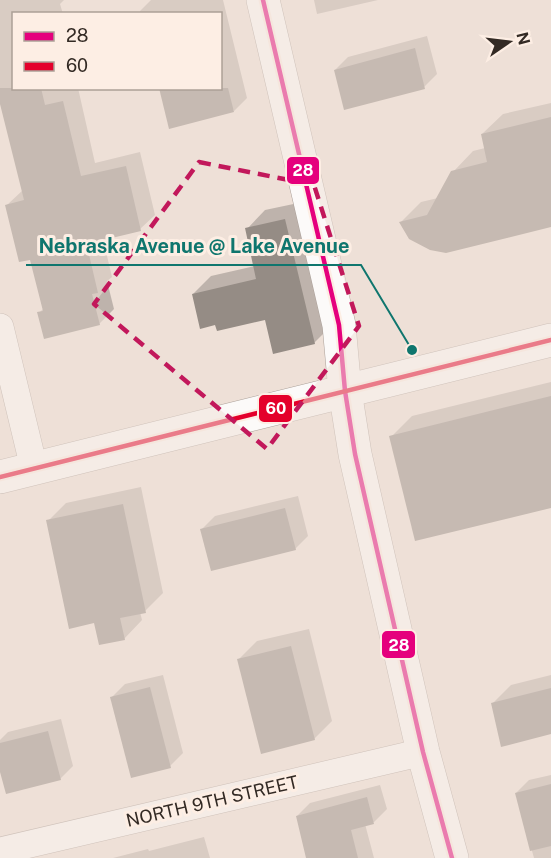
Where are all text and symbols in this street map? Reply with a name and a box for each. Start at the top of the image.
legend [12,12,222,90]
north arrow [479,12,539,72]
text: 28 [66,25,88,46]
text: N [512,30,534,47]
text: 60 [66,55,88,76]
line badge: 28 [286,156,320,185]
text: 28 [293,161,314,180]
callout: Nebraska Avenue @ Lake Avenue [26,227,361,265]
text: Nebraska Avenue @ Lake Avenue [38,234,350,258]
line badge: 60 [258,394,293,423]
text: 60 [266,399,286,418]
line badge: 28 [381,630,416,659]
text: 28 [389,636,410,655]
street label: NORTH 9TH STREET [124,771,300,831]

